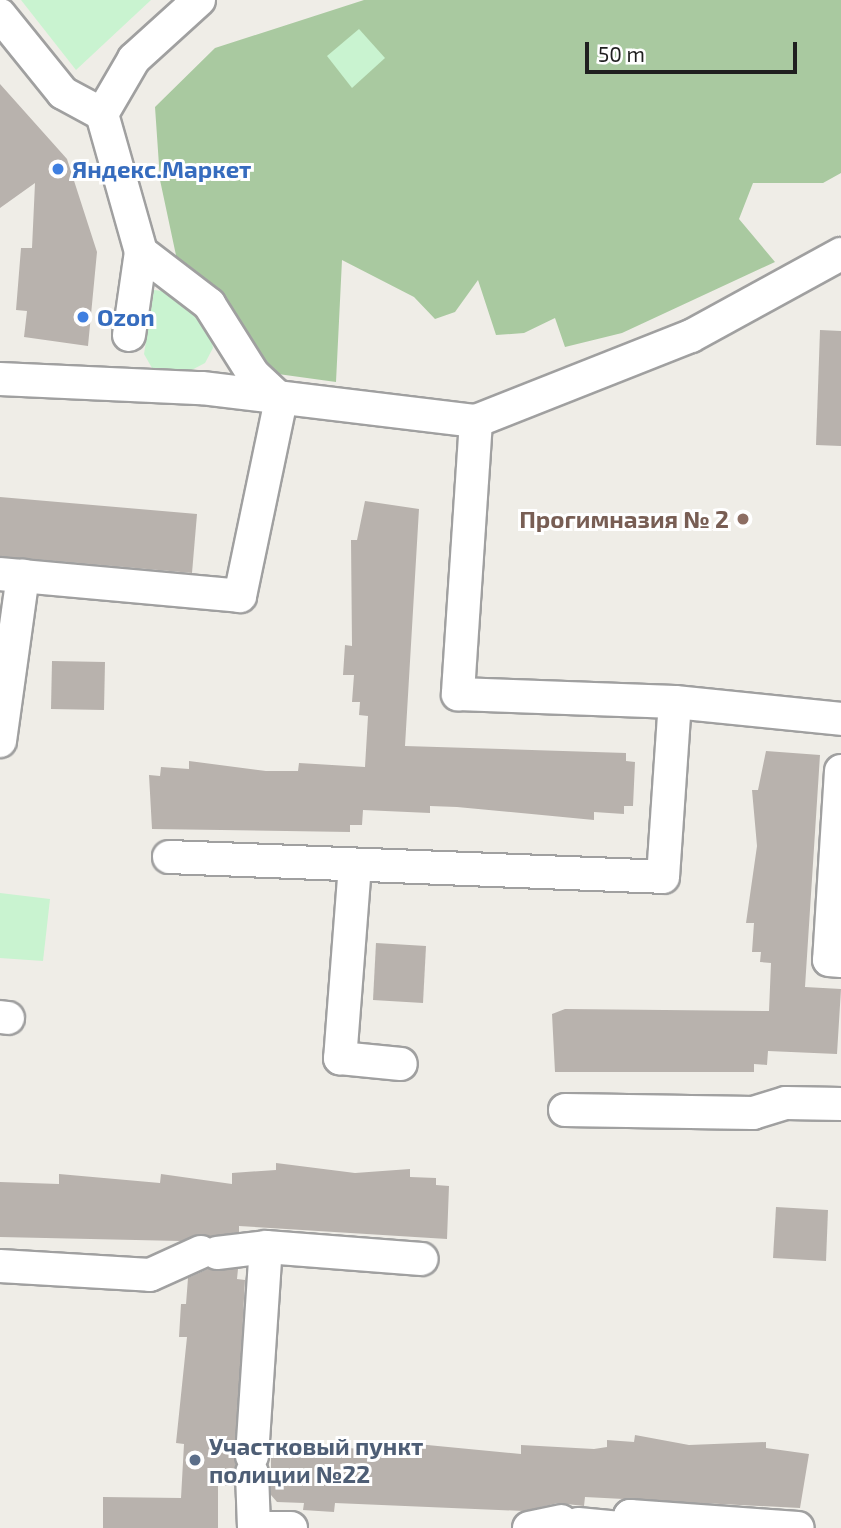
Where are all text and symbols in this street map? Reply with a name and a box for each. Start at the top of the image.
scale bar [589,28,801,72]
text: 50 m [598,41,645,66]
place label: Яндекс.Маркет [72,155,251,183]
marker: Яндекс.Маркет [50,161,66,177]
place label: Ozon [97,303,155,331]
marker: Ozon [75,309,91,325]
place label: Прогимназия № 2 [519,505,729,533]
marker: Прогимназия № 2 [735,511,751,527]
place label: Участковый пункт полиции №22 [209,1432,423,1488]
marker: Участковый пункт полиции №22 [187,1452,203,1468]

